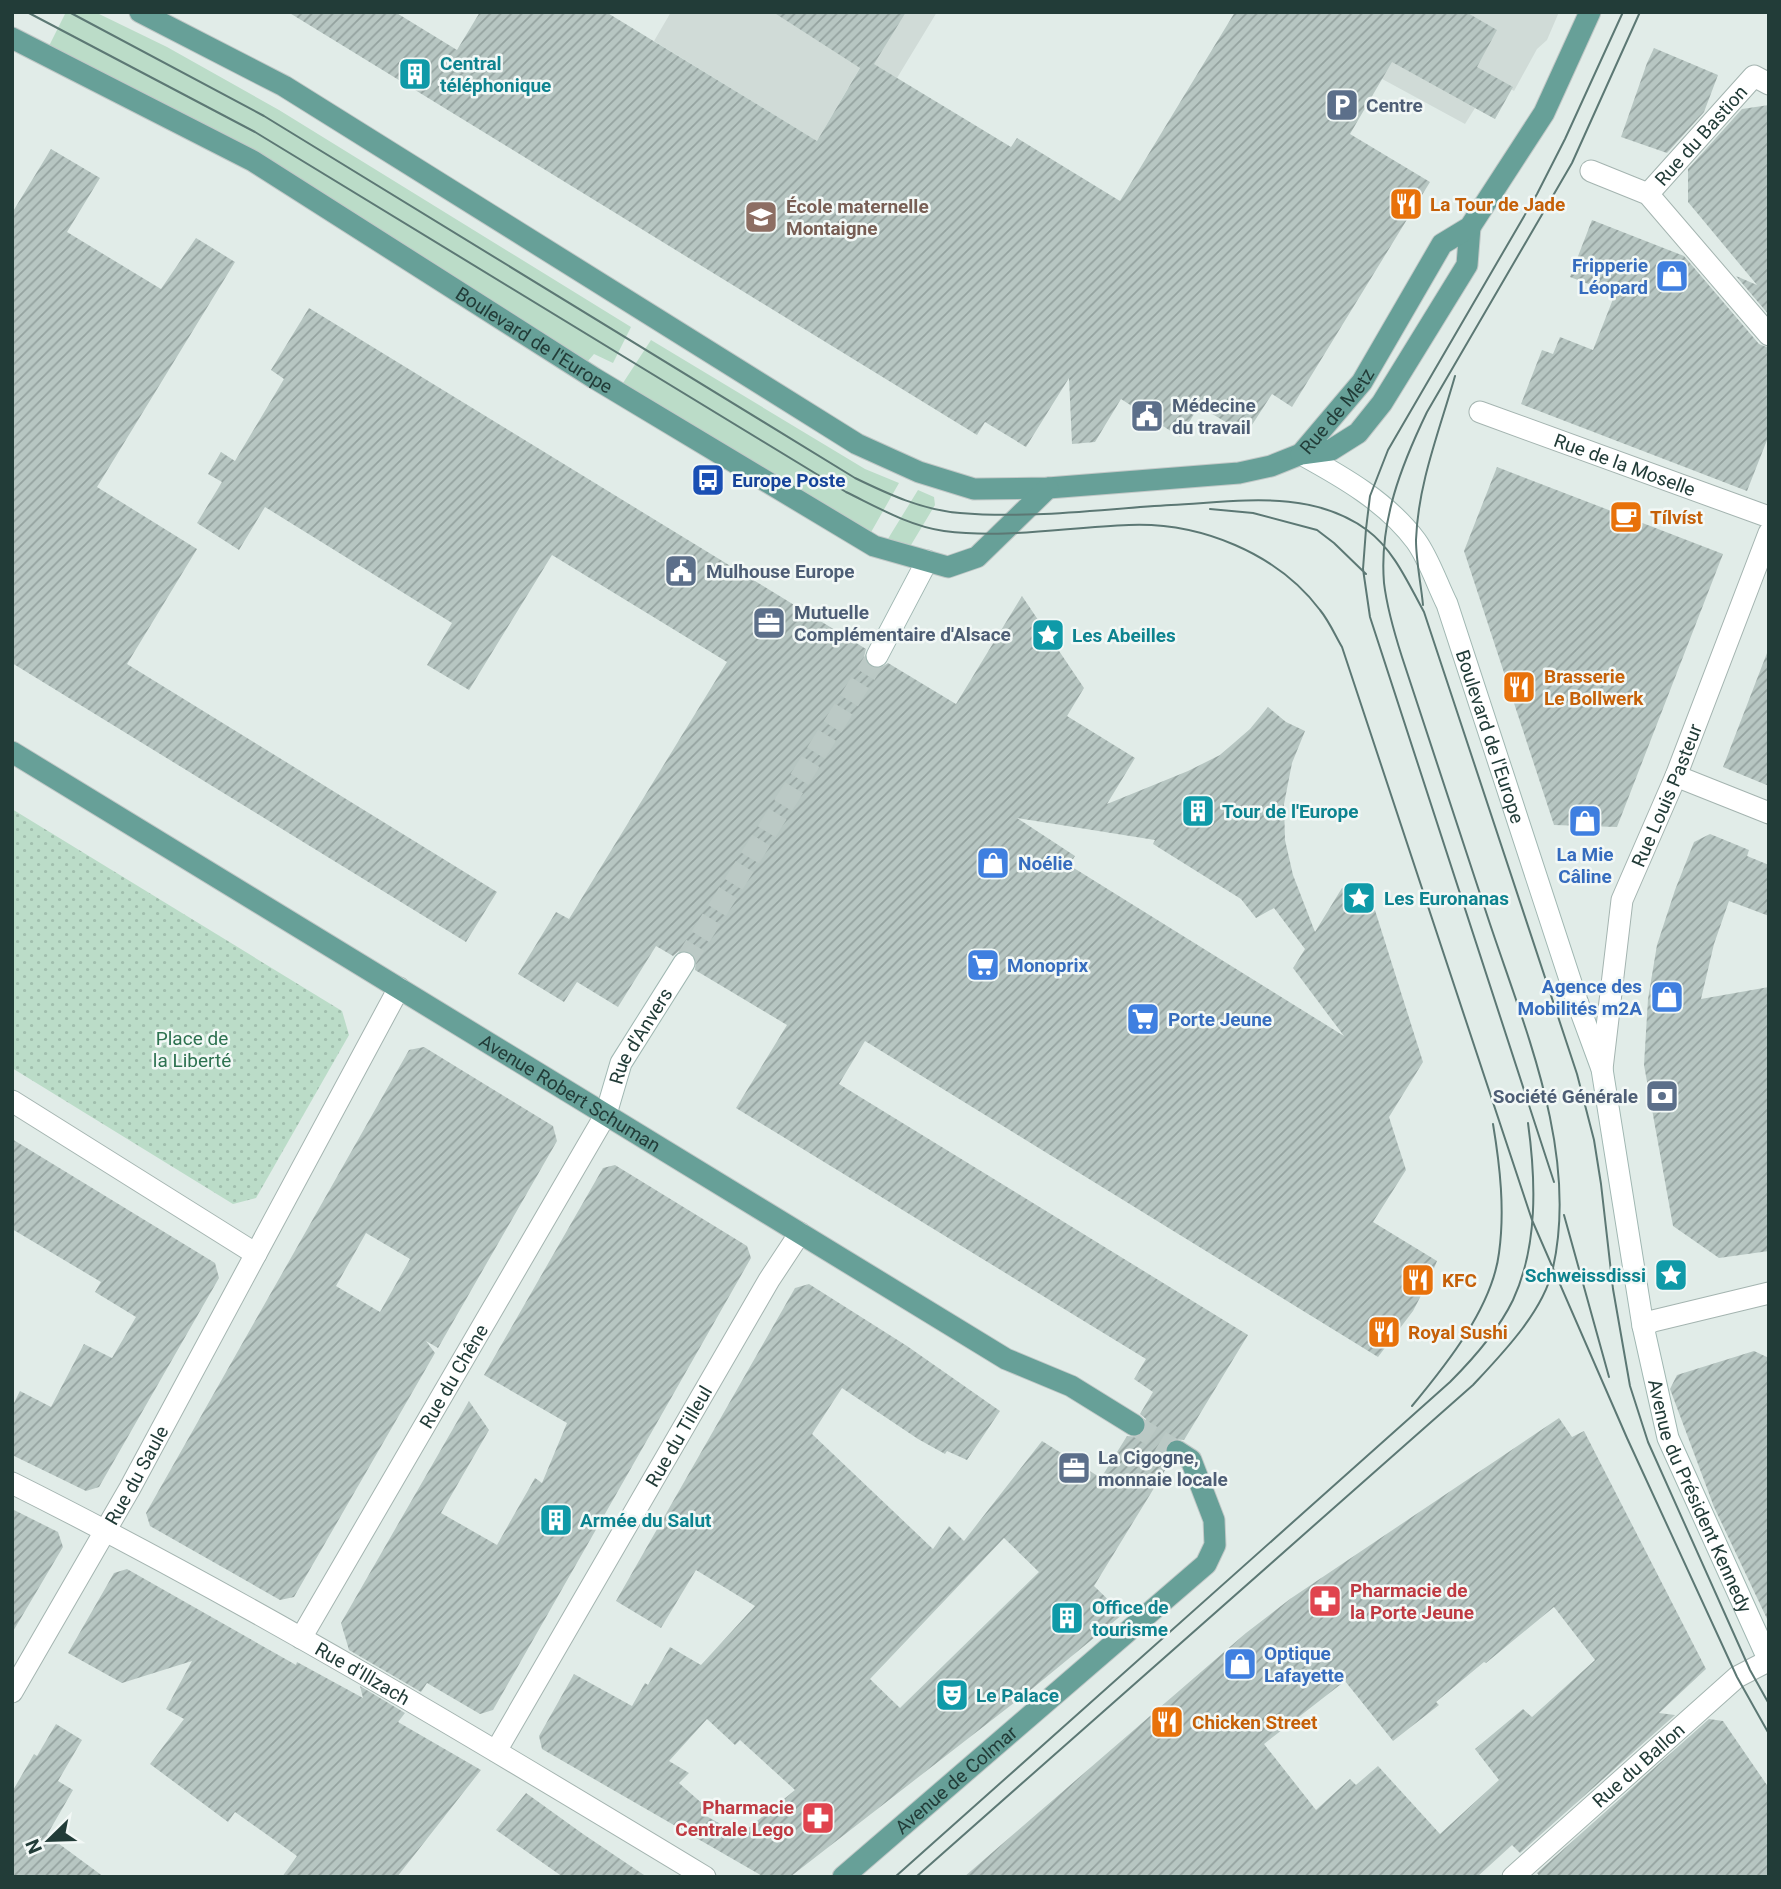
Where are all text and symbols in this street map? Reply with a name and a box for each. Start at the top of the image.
place label: Central téléphonique [440,52,551,97]
building icon: Central téléphonique [396,55,434,93]
street label: Rue du Bastion [1650,81,1752,191]
parking icon: Centre [1323,86,1361,124]
place label: Centre [1366,94,1423,117]
restaurant icon: La Tour de Jade [1387,185,1425,223]
place label: La Tour de Jade [1430,193,1565,216]
place label: École maternelle Montaigne [786,195,929,240]
school or university icon: École maternelle Montaigne [742,198,780,236]
place label: Fripperie Léopard [1572,254,1648,299]
shop icon: Fripperie Léopard [1653,257,1691,295]
street label: Boulevard de l'Europe [451,282,617,399]
street label: Rue de Metz [1295,364,1379,459]
place label: Médecine du travail [1172,394,1256,439]
public building icon: Médecine du travail [1128,397,1166,435]
street label: Rue de la Moselle [1551,429,1698,501]
bus stop icon: Europe Poste [689,461,727,499]
place label: Europe Poste [732,469,846,492]
cafe icon: Tílvíst [1607,498,1645,536]
place label: Tílvíst [1650,506,1704,529]
public building icon: Mulhouse Europe [662,552,700,590]
place label: Mulhouse Europe [706,560,855,583]
place label: Mutuelle Complémentaire d'Alsace [794,601,1011,646]
office icon: Mutuelle Complémentaire d'Alsace [750,604,788,642]
place icon: Les Abeilles [1029,616,1067,654]
place label: Les Abeilles [1072,624,1176,647]
street label: Boulevard de l'Europe [1451,647,1529,826]
place label: Brasserie Le Bollwerk [1544,665,1644,710]
restaurant icon: Brasserie Le Bollwerk [1500,668,1538,706]
street label: Rue Louis Pasteur [1627,720,1707,871]
building icon: Tour de l'Europe [1179,792,1217,830]
place label: Tour de l'Europe [1222,800,1359,823]
shop icon: La Mie Câline [1566,802,1604,840]
place label: La Mie Câline [1556,843,1614,888]
shop icon: Noélie [974,844,1012,882]
place label: Noélie [1018,852,1073,875]
place icon: Les Euronanas [1340,879,1378,917]
place label: Les Euronanas [1384,887,1509,910]
supermarket icon: Monoprix [964,946,1002,984]
place label: Monoprix [1007,954,1088,977]
place label: Agence des Mobilités m2A [1518,975,1642,1020]
shop icon: Agence des Mobilités m2A [1648,978,1686,1016]
street label: Rue d'Anvers [604,984,678,1087]
supermarket icon: Porte Jeune [1124,1000,1162,1038]
place label: Porte Jeune [1168,1008,1272,1031]
park label: Place de la Liberté [153,1027,231,1072]
street label: Avenue Robert Schuman [475,1029,665,1157]
bank icon: Société Générale [1643,1077,1681,1115]
place label: Société Générale [1493,1085,1638,1108]
place icon: Schweissdissi [1652,1256,1690,1294]
restaurant icon: KFC [1399,1261,1437,1299]
place label: Schweissdissi [1525,1264,1646,1287]
place label: KFC [1442,1269,1477,1292]
restaurant icon: Royal Sushi [1365,1313,1403,1351]
street label: Rue du Chêne [415,1320,493,1432]
place label: Royal Sushi [1408,1321,1508,1344]
street label: Avenue du Président Kennedy [1643,1377,1757,1616]
street label: Rue du Tilleul [641,1382,717,1491]
street label: Rue du Saule [100,1422,173,1529]
place label: La Cigogne, monnaie locale [1098,1446,1228,1491]
office icon: La Cigogne, monnaie locale [1055,1449,1093,1487]
building icon: Armée du Salut [537,1501,575,1539]
place label: Armée du Salut [580,1509,712,1532]
place label: Pharmacie de la Porte Jeune [1350,1579,1474,1624]
pharmacy icon: Pharmacie de la Porte Jeune [1306,1582,1344,1620]
place label: Office de tourisme [1092,1596,1169,1641]
building icon: Office de tourisme [1048,1599,1086,1637]
street label: Rue d'Illzach [311,1637,414,1710]
place label: Optique Lafayette [1264,1642,1344,1687]
shop icon: Optique Lafayette [1221,1645,1259,1683]
theatre icon: Le Palace [933,1676,971,1714]
place label: Le Palace [976,1684,1059,1707]
restaurant icon: Chicken Street [1148,1703,1186,1741]
place label: Chicken Street [1192,1711,1318,1734]
street label: Rue du Ballon [1588,1718,1689,1813]
street label: Avenue de Colmar [890,1721,1022,1839]
place label: Pharmacie Centrale Lego [675,1796,794,1841]
pharmacy icon: Pharmacie Centrale Lego [799,1799,837,1837]
north arrow [14,1805,84,1875]
text: N [21,1836,47,1857]

